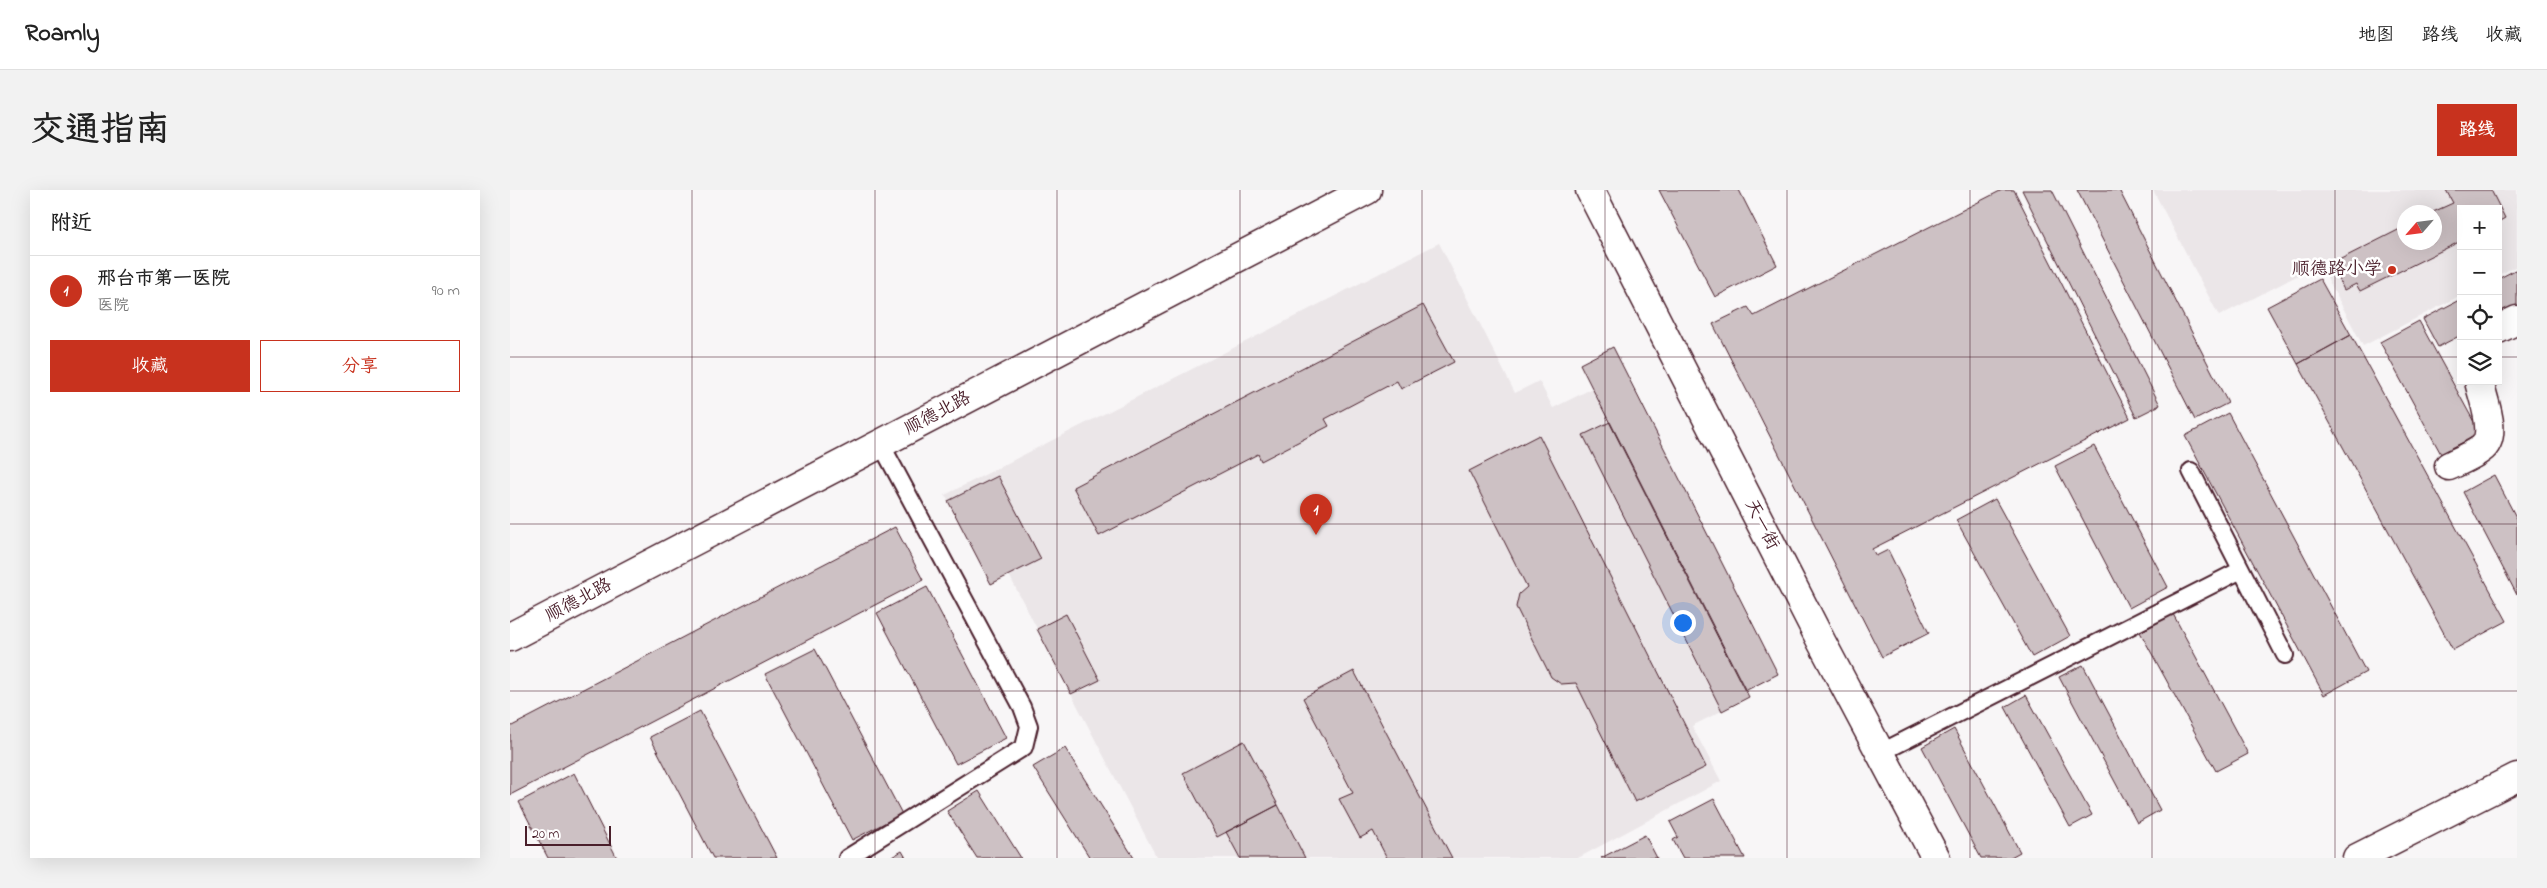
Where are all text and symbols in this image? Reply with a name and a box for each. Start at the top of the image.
text: Roamly [25,17,100,52]
text: 地图 [2358,23,2394,49]
text: 路线 [2422,23,2458,49]
text: 收藏 [2486,23,2522,49]
button: 路线 [2437,104,2517,156]
text: 交通指南 [30,106,170,157]
north arrow [2397,205,2442,250]
map controls [2457,205,2502,385]
button: + [2457,205,2502,250]
text: 附近 [50,209,92,239]
button: − [2457,250,2502,295]
place label: 顺德路小学 [2292,257,2382,283]
marker: 顺德路小学 [2386,264,2398,276]
text: 邢台市第一医院 [97,266,230,293]
text: 1 [63,279,69,303]
text: 90 m [432,279,460,303]
text: 医院 [97,294,129,318]
button: locate [2457,295,2502,340]
button: 收藏 [50,340,250,392]
button: 分享 [260,340,460,392]
button: layers [2457,340,2502,385]
street label: 顺德北路 [900,386,976,442]
pin: 1 [1300,494,1332,535]
street label: 天一街 [1737,495,1785,555]
street label: 顺德北路 [541,573,617,629]
your location [1670,610,1696,636]
scale bar [525,823,611,846]
text: 20 m [532,824,559,845]

